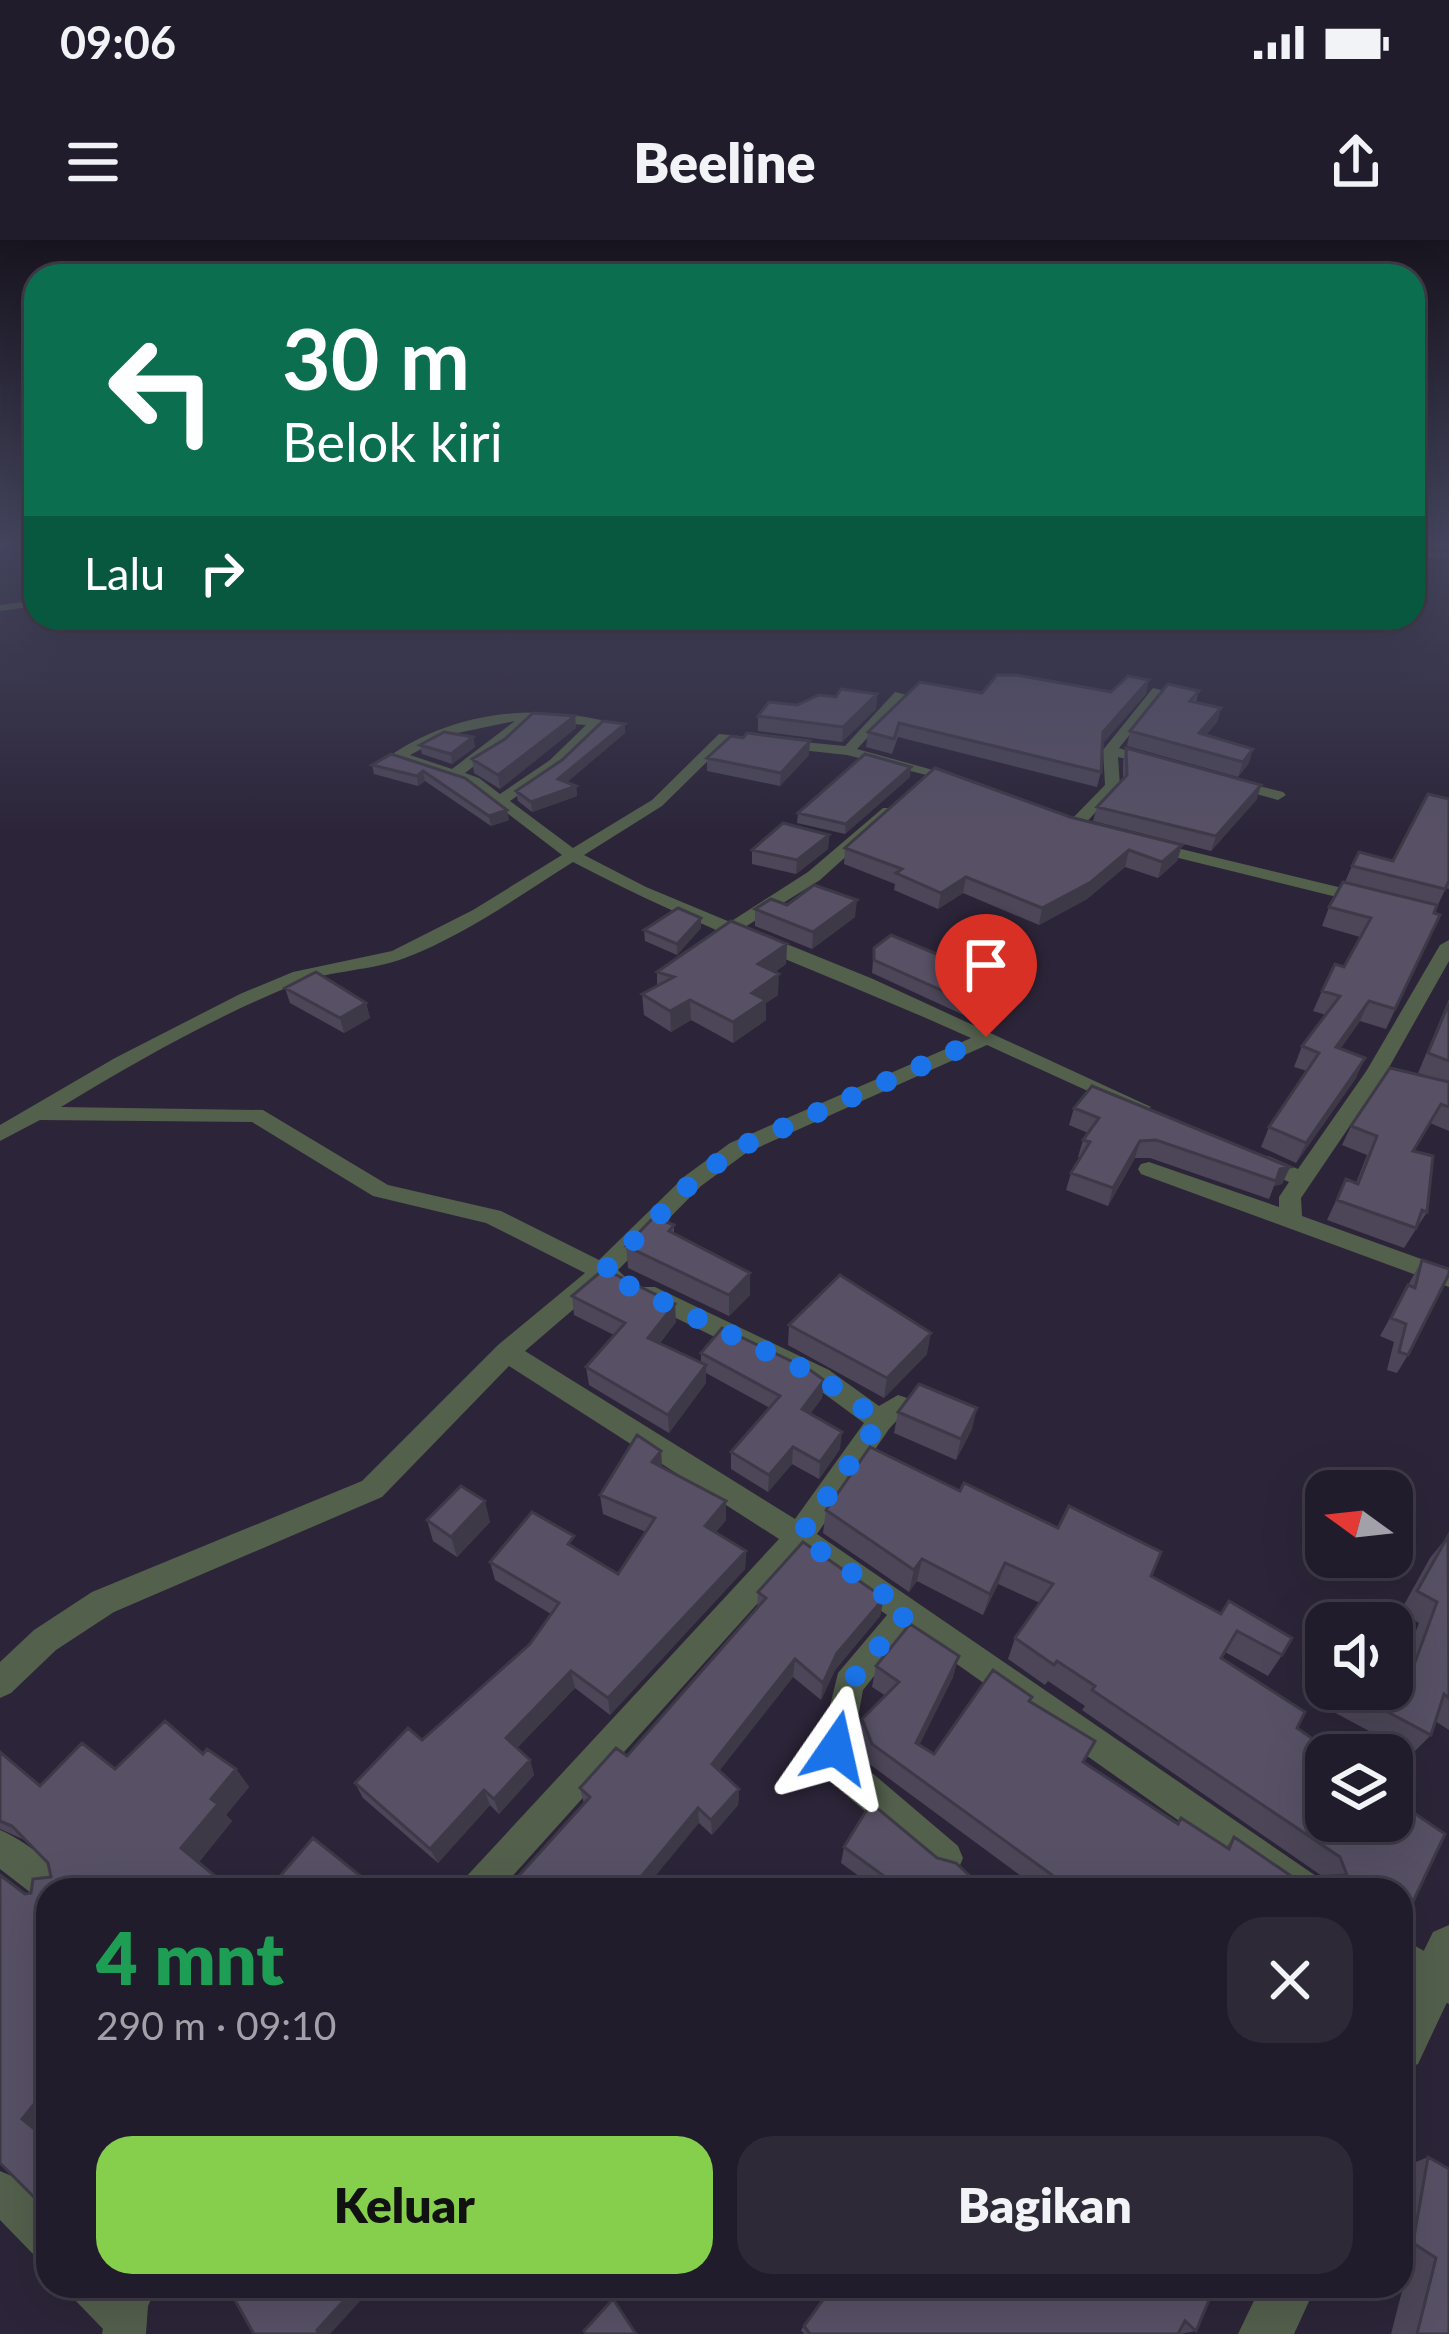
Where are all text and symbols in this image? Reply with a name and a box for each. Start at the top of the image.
text: 09:06 [60,15,176,69]
icon: menu [60,129,126,195]
icon: share [1323,129,1389,195]
text: Beeline [633,130,816,195]
text: 30 m [282,307,470,408]
icon: left [84,312,240,468]
text: Belok kiri [282,409,503,474]
icon: right [189,540,255,606]
text: Lalu [84,546,165,600]
pin [935,914,1037,1037]
icon: arrive [953,932,1019,998]
north arrow [1305,1470,1413,1578]
map controls [1305,1470,1413,1842]
button: sound [1305,1602,1413,1710]
position arrow [773,1685,899,1811]
button: layers [1305,1734,1413,1842]
text: 4 mnt [96,1914,284,2000]
button: close [1227,1917,1353,2043]
text: 290 m · 09:10 [96,2002,336,2048]
button: Keluar [96,2136,713,2274]
button: Bagikan [737,2136,1353,2274]

